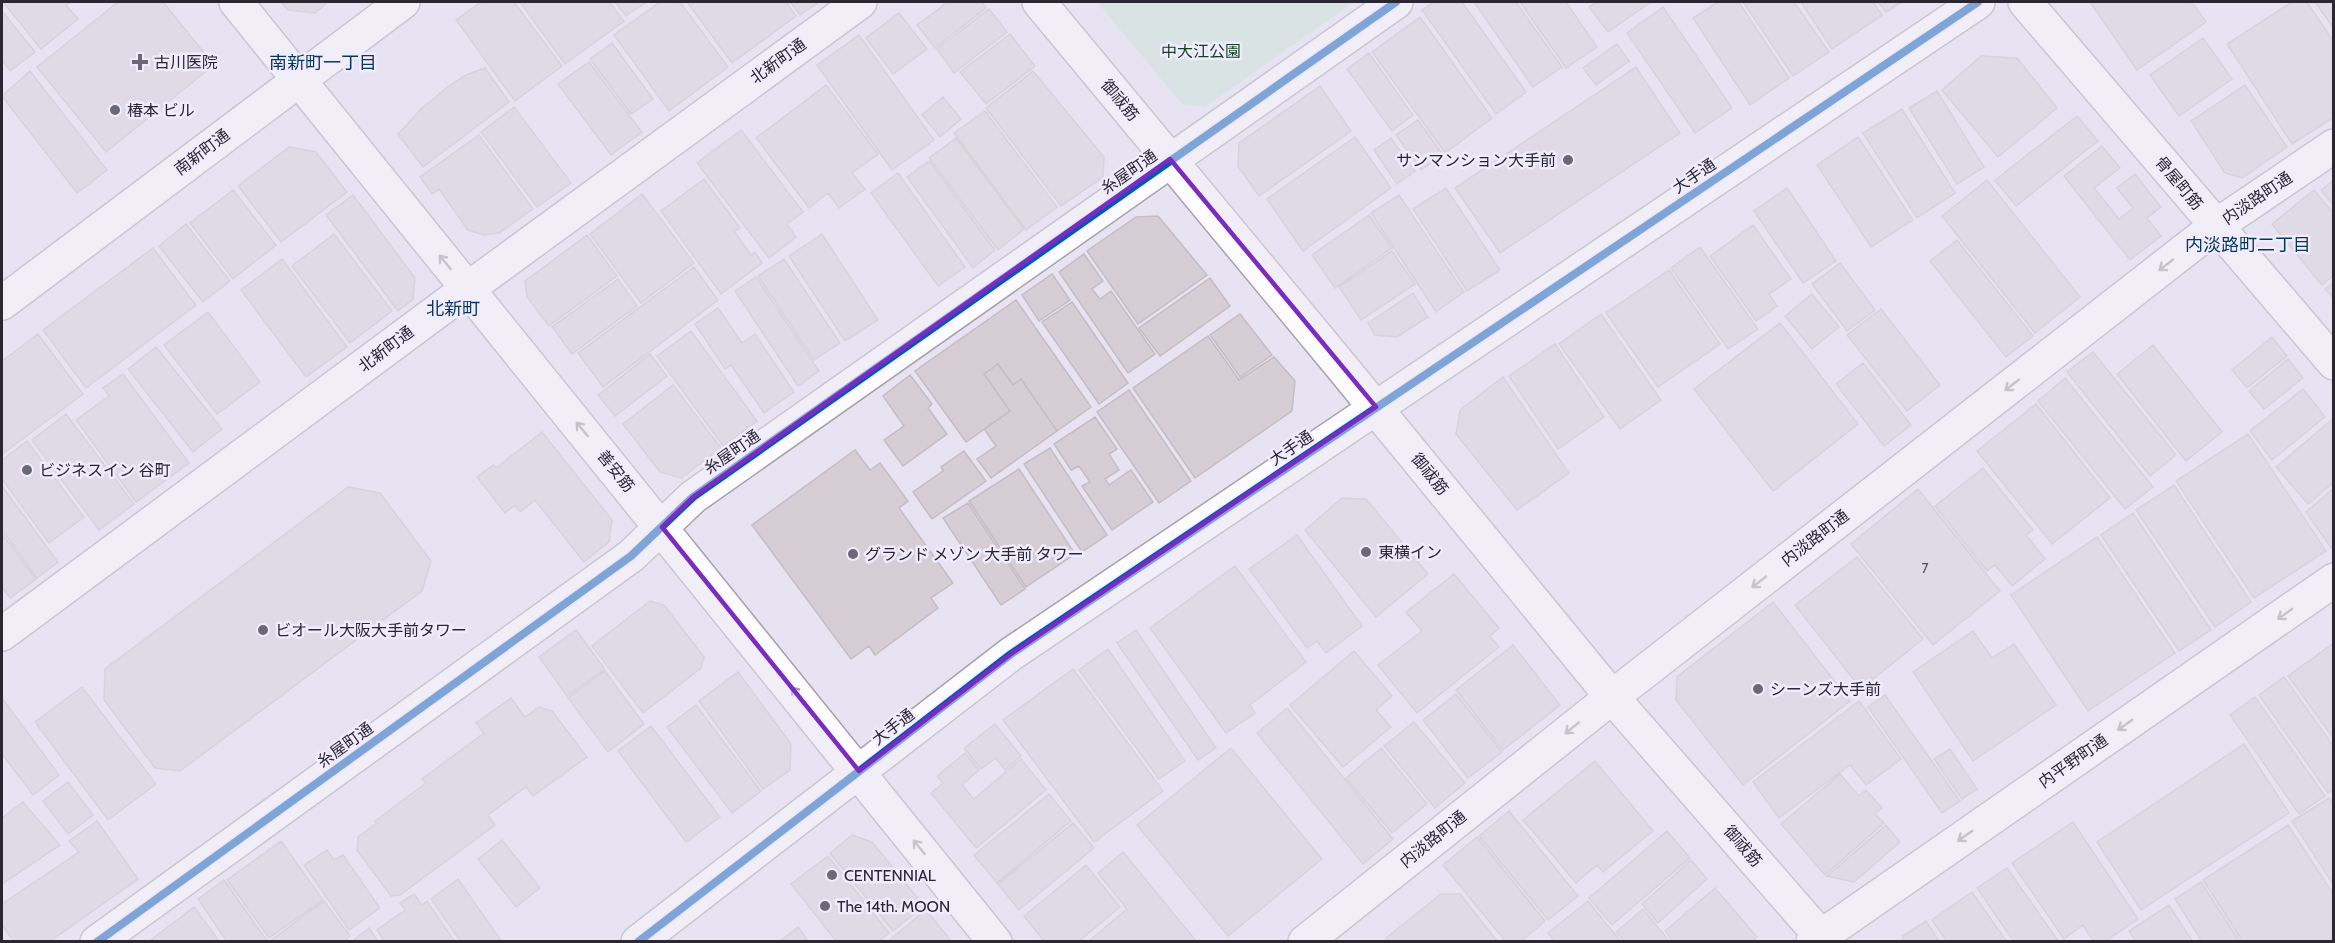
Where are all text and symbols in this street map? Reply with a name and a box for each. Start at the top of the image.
street label: 北新町通 [747,35,809,87]
park label: 中大江公園 [1161,42,1241,61]
district label: 南新町一丁目 [269,52,377,74]
marker: 古川医院 [131,53,149,71]
place label: 古川医院 [154,53,218,72]
street label: 御祓筋 [1097,76,1143,124]
place label: 椿本 ビル [127,101,195,120]
marker: 椿本 ビル [108,103,122,117]
street label: 南新町通 [171,125,233,179]
street label: 糸屋町通 [1097,146,1161,198]
place label: サンマンション大手前 [1396,151,1556,170]
street label: 骨屋町筋 [2151,152,2207,214]
marker: サンマンション大手前 [1561,153,1575,167]
street label: 大手通 [1669,155,1719,197]
street label: 内淡路町通 [2219,168,2295,228]
district label: 内淡路町二丁目 [2185,234,2311,256]
one-way arrow [439,254,452,270]
one-way arrow [2158,259,2174,272]
district label: 北新町 [426,298,480,320]
street label: 北新町通 [355,322,417,376]
one-way arrow [2004,378,2020,391]
one-way arrow [575,421,588,437]
street label: 糸屋町通 [700,426,764,478]
street label: 大手通 [1266,427,1316,469]
street label: 善安筋 [594,446,638,496]
street label: 御祓筋 [1408,449,1452,499]
place label: ビジネスイン 谷町 [39,461,171,480]
marker: ビジネスイン 谷町 [20,463,34,477]
street label: 内淡路町通 [1778,506,1852,570]
place label: 東横イン [1378,543,1442,562]
place label: グランド メゾン 大手前 タワー [865,545,1084,564]
marker: 東横イン [1359,545,1373,559]
marker: グランド メゾン 大手前 タワー [846,547,860,561]
house number: 7 [1921,559,1929,577]
one-way arrow [1751,576,1767,589]
one-way arrow [2278,608,2294,620]
place label: ビオール大阪大手前タワー [275,621,467,640]
marker: ビオール大阪大手前タワー [256,623,270,637]
place label: シーンズ大手前 [1770,680,1881,699]
marker: シーンズ大手前 [1751,682,1765,696]
one-way arrow [791,687,804,703]
street label: 大手通 [868,705,918,749]
street label: 糸屋町通 [314,719,376,771]
one-way arrow [2118,719,2134,731]
one-way arrow [1565,722,1581,735]
street label: 内平野町通 [2035,730,2111,792]
street label: 内淡路町通 [1396,806,1470,872]
street label: 御祓筋 [1720,822,1766,870]
one-way arrow [1957,830,1974,842]
one-way arrow [913,839,926,855]
place label: CENTENNIAL [844,866,936,885]
marker: CENTENNIAL [825,868,839,882]
place label: The 14th. MOON [837,897,950,916]
marker: The 14th. MOON [818,899,832,913]

